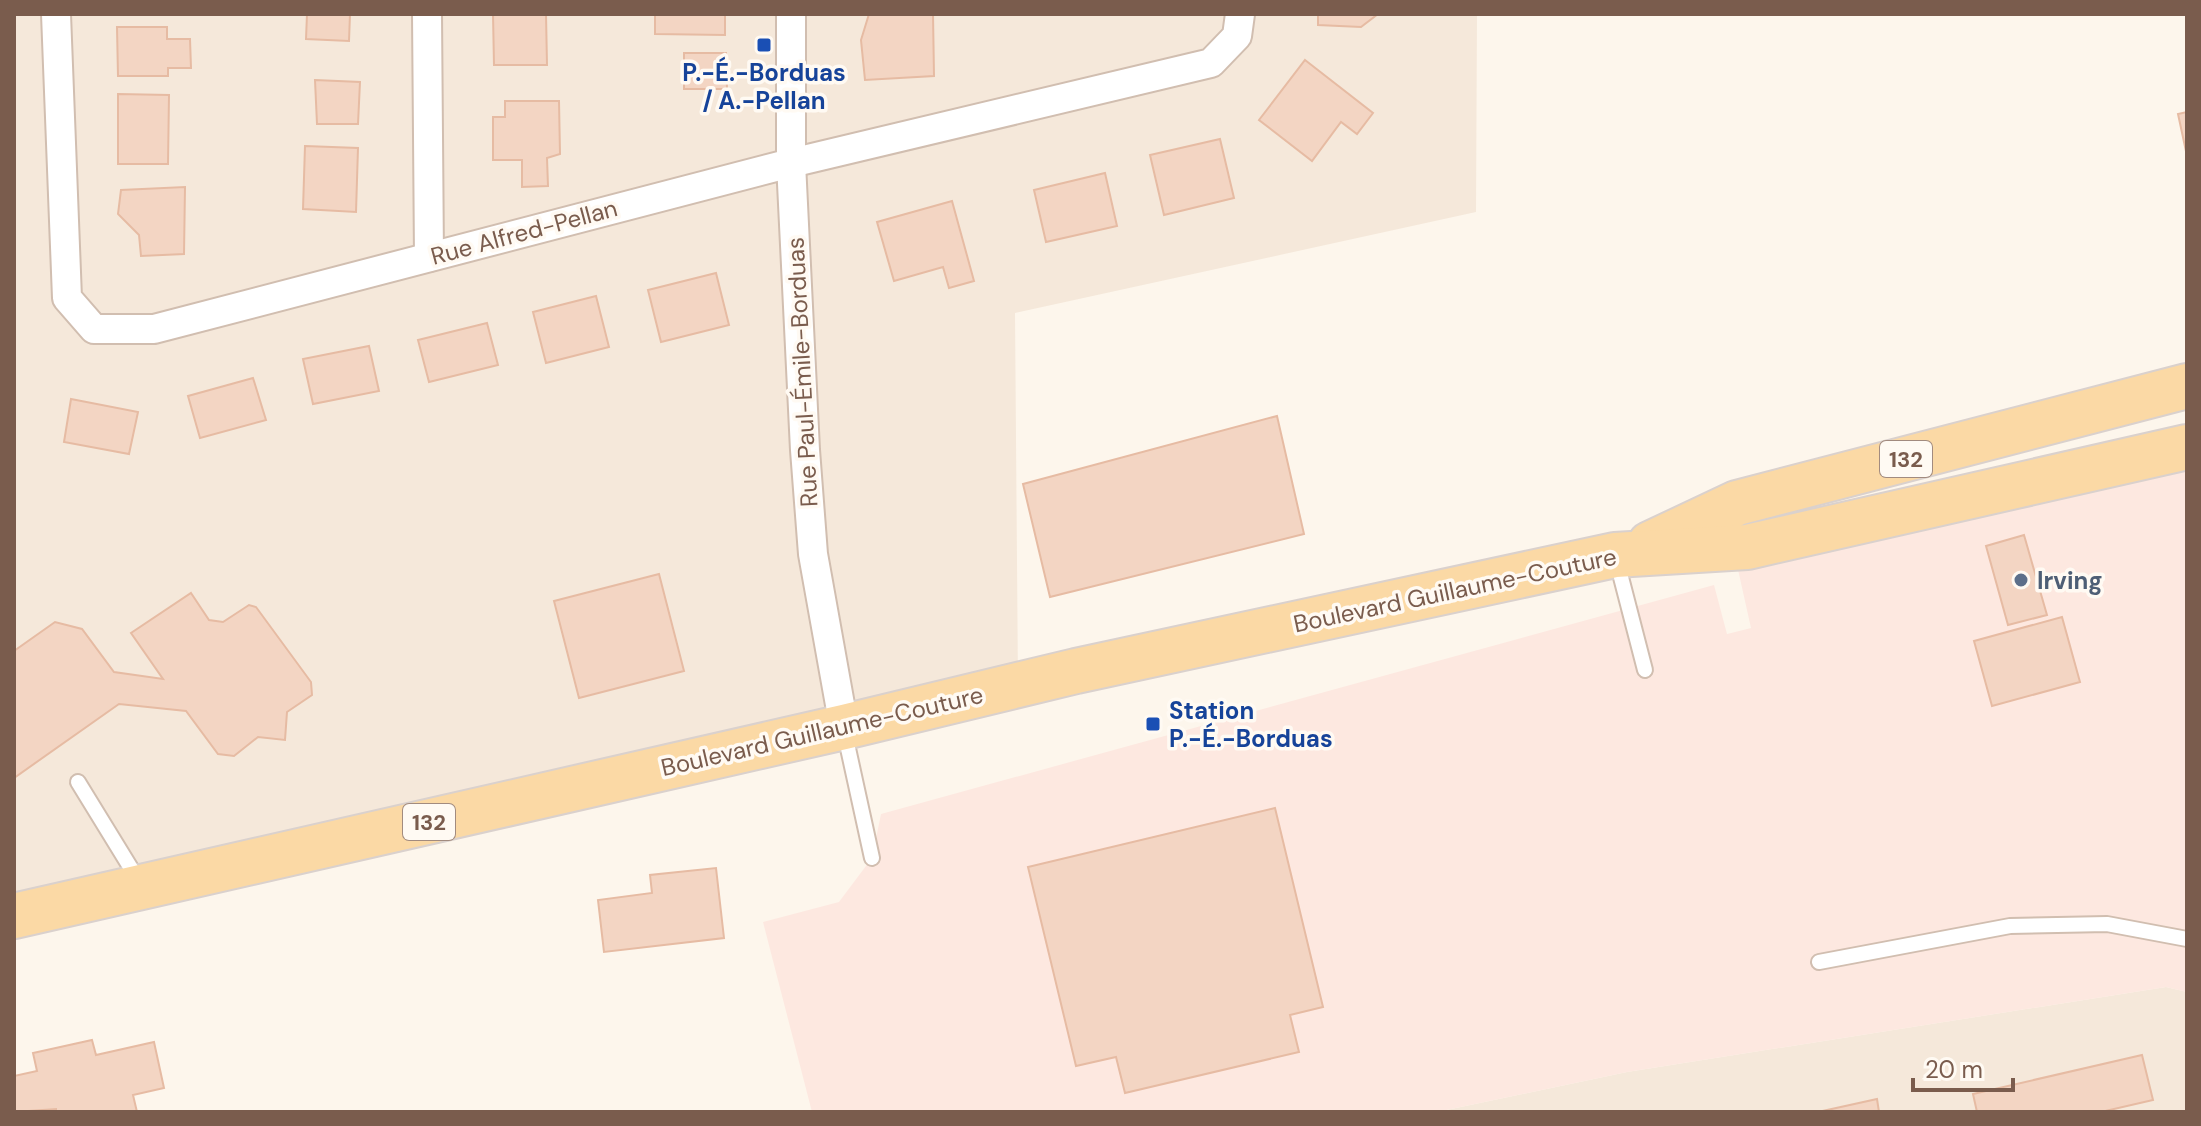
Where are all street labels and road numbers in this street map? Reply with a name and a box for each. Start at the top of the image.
street label: Rue Alfred-Pellan [427,192,621,272]
street label: Rue Paul-Émile-Borduas [779,236,825,508]
road number: 132 [1880,441,1932,477]
street label: Boulevard Guillaume-Couture [1291,541,1619,639]
street label: Boulevard Guillaume-Couture [658,679,986,783]
road number: 132 [403,804,455,840]

